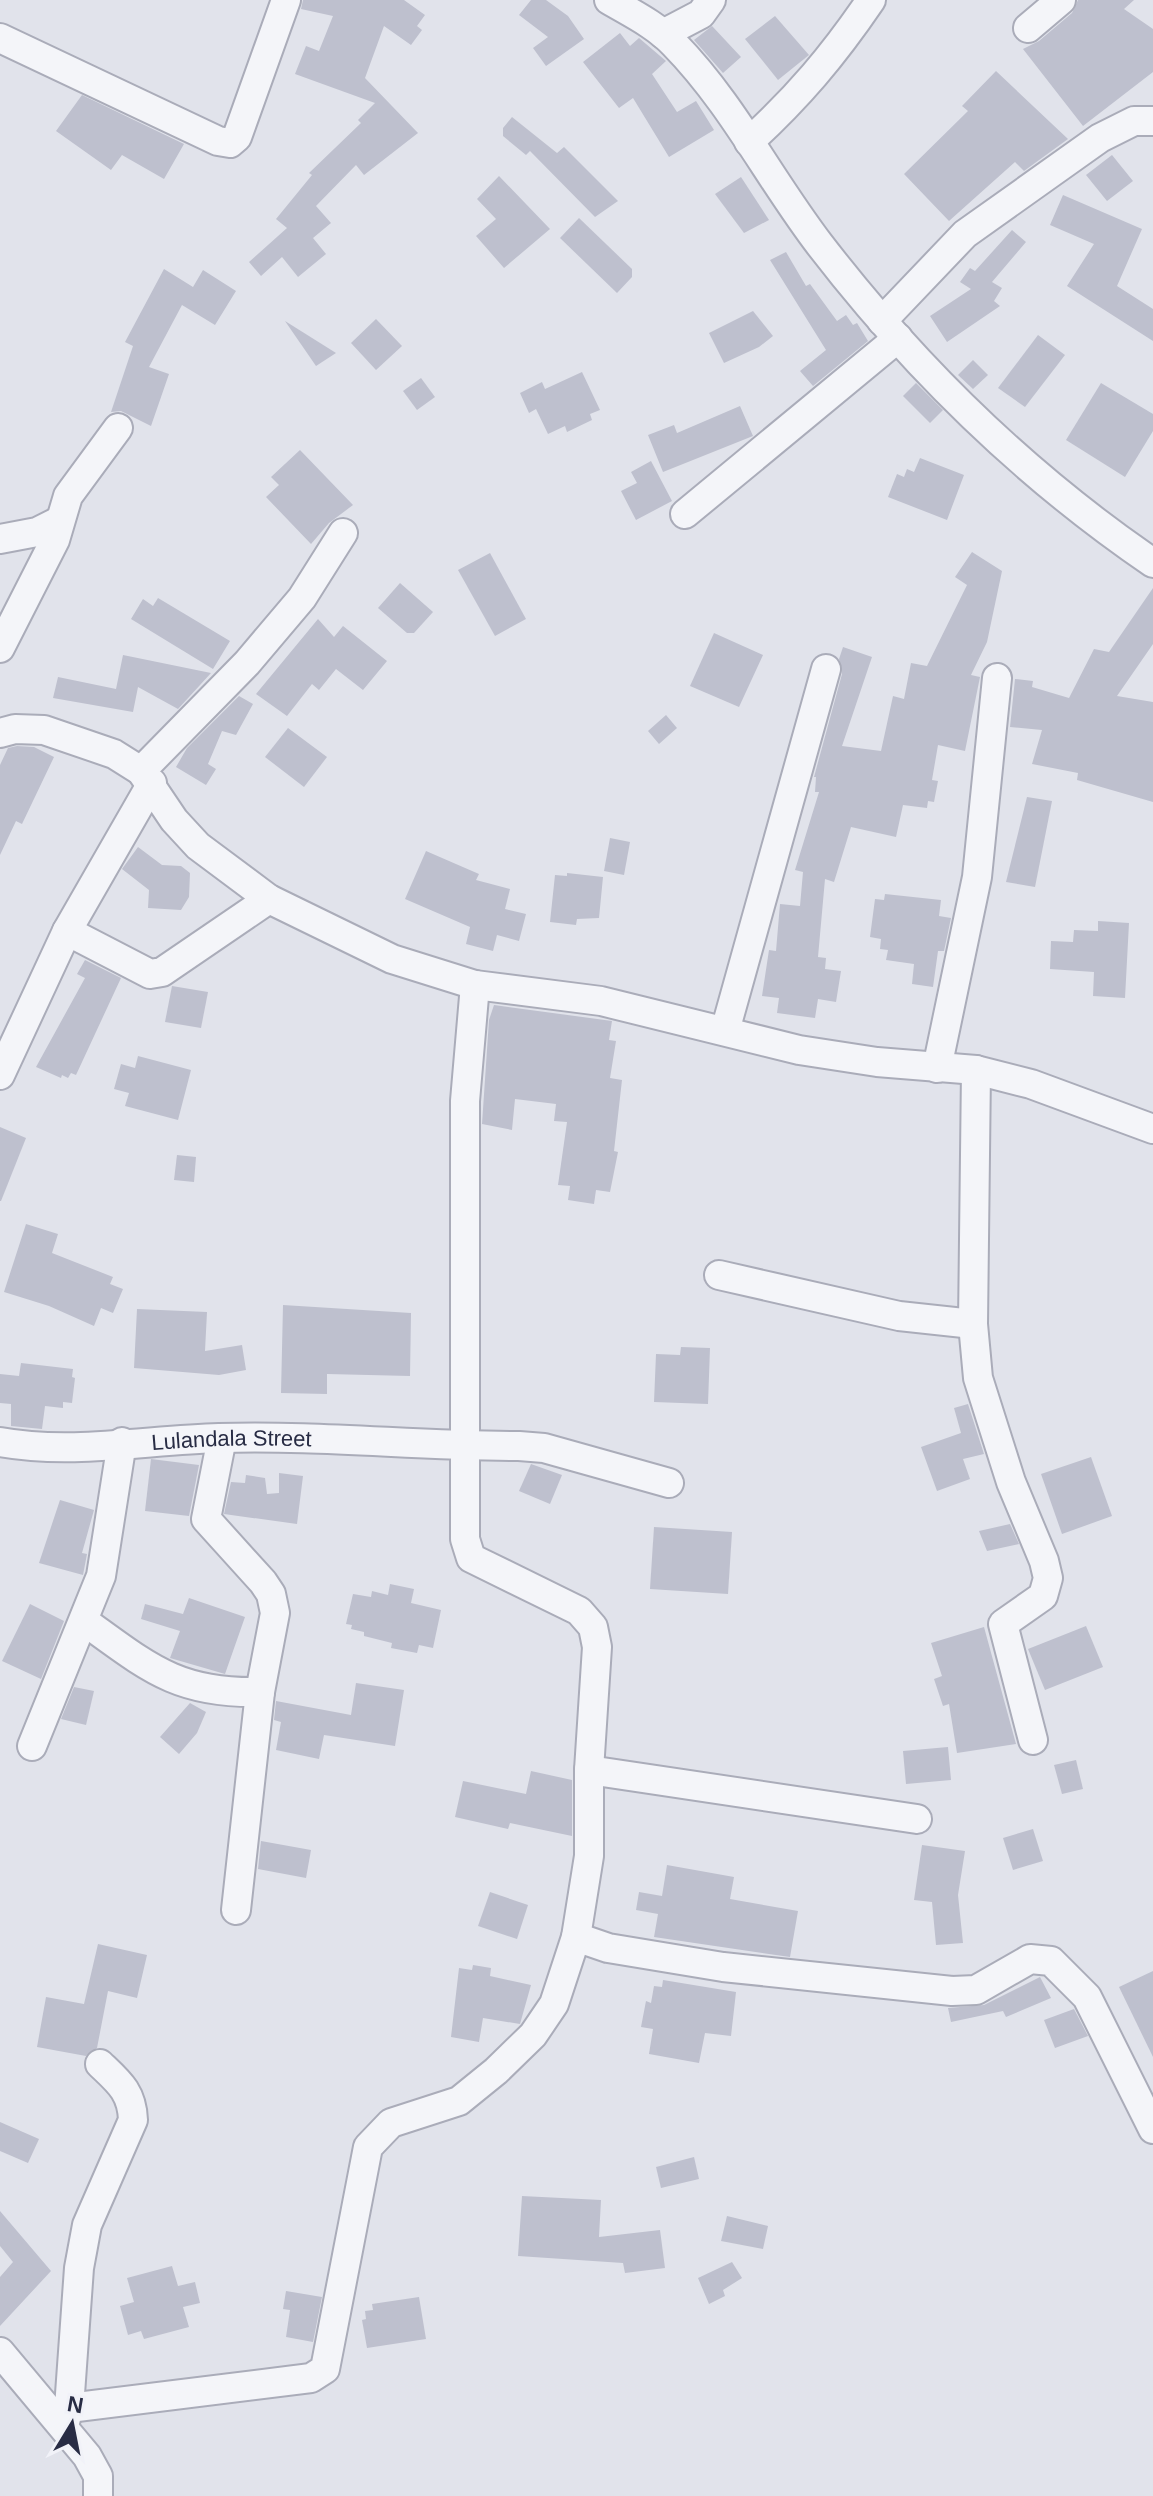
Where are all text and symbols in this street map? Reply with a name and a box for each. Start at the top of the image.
street label: Lulandala Street [150,1425,312,1455]
north arrow [32,2384,112,2464]
text: N [65,2391,85,2418]

